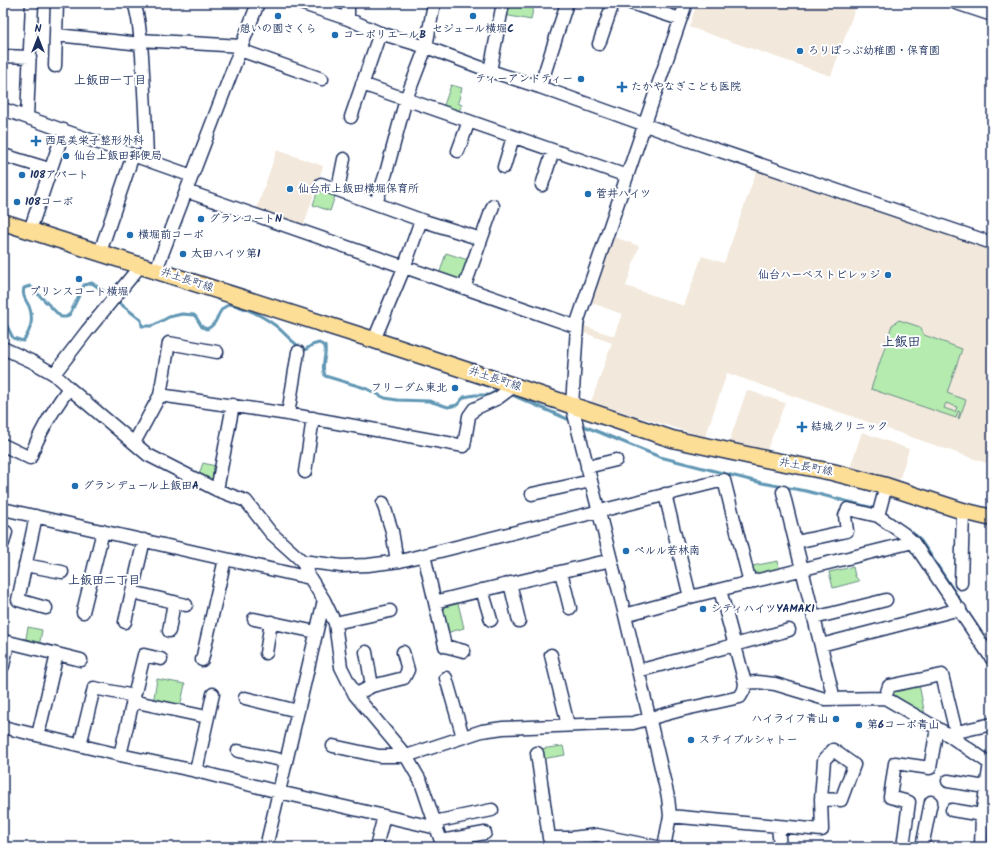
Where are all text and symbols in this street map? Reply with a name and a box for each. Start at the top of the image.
marker: 憩いの園さくら [273,11,283,21]
marker: セジュール横堀C [468,11,478,21]
north arrow [18,18,58,58]
text: N [35,20,42,38]
place label: 憩いの園さくら [240,20,317,38]
place label: セジュール横堀C [432,20,514,38]
place label: コーポリエールB [343,26,426,44]
marker: コーポリエールB [330,30,340,40]
place label: ろりぽっぷ幼稚園・保育園 [808,42,940,60]
marker: ろりぽっぷ幼稚園・保育園 [795,46,805,56]
place label: ティーアンドティー [476,70,573,88]
district label: 上飯田一丁目 [74,71,146,90]
marker: ティーアンドティー [576,74,586,84]
place label: たかやなぎこども医院 [631,78,741,96]
marker: たかやなぎこども医院 [616,81,628,93]
place label: 西尾美栄子整形外科 [45,132,144,150]
marker: 西尾美栄子整形外科 [30,135,42,147]
place label: 仙台上飯田郵便局 [74,147,162,165]
marker: 仙台上飯田郵便局 [61,151,71,161]
place label: 108アパート [30,166,89,184]
marker: 108アパート [17,170,27,180]
place label: 仙台市上飯田横堀保育所 [298,180,419,198]
marker: 仙台市上飯田横堀保育所 [285,184,295,194]
place label: 菅井ハイツ [596,185,651,203]
marker: 菅井ハイツ [583,189,593,199]
place label: 108コーポ [25,193,73,211]
marker: 108コーポ [12,197,22,207]
place label: グランコートN [209,210,282,228]
marker: グランコートN [196,214,206,224]
place label: 横堀前コーポ [138,226,204,244]
marker: 横堀前コーポ [125,230,135,240]
place label: 太田ハイツ第1 [191,245,261,263]
marker: 太田ハイツ第1 [178,249,188,259]
street label: 井土長町線 [158,263,216,297]
place label: 仙台ハーベストビレッジ [758,266,880,284]
marker: 仙台ハーベストビレッジ [883,270,893,280]
marker: プリンスコート横堀 [74,274,84,284]
place label: プリンスコート横堀 [30,283,129,301]
district label: 上飯田 [881,332,921,353]
street label: 井土長町線 [466,362,524,396]
place label: フリーダム東北 [371,379,447,397]
marker: フリーダム東北 [450,383,460,393]
place label: 結城クリニック [811,418,888,436]
marker: 結城クリニック [796,421,808,433]
street label: 井土長町線 [777,453,835,481]
place label: グランデュール上飯田A [83,477,199,495]
marker: グランデュール上飯田A [70,481,80,491]
place label: ペルル若林南 [634,542,700,560]
marker: ペルル若林南 [621,546,631,556]
district label: 上飯田二丁目 [68,571,140,590]
place label: シティハイツYAMAKI [711,600,815,618]
marker: シティハイツYAMAKI [698,604,708,614]
place label: ハイライフ青山 [751,710,828,728]
marker: ハイライフ青山 [831,714,841,724]
place label: 第6コーポ青山 [867,716,939,734]
marker: 第6コーポ青山 [854,720,864,730]
place label: ステイブルシャトー [699,731,798,749]
marker: ステイブルシャトー [686,735,696,745]

